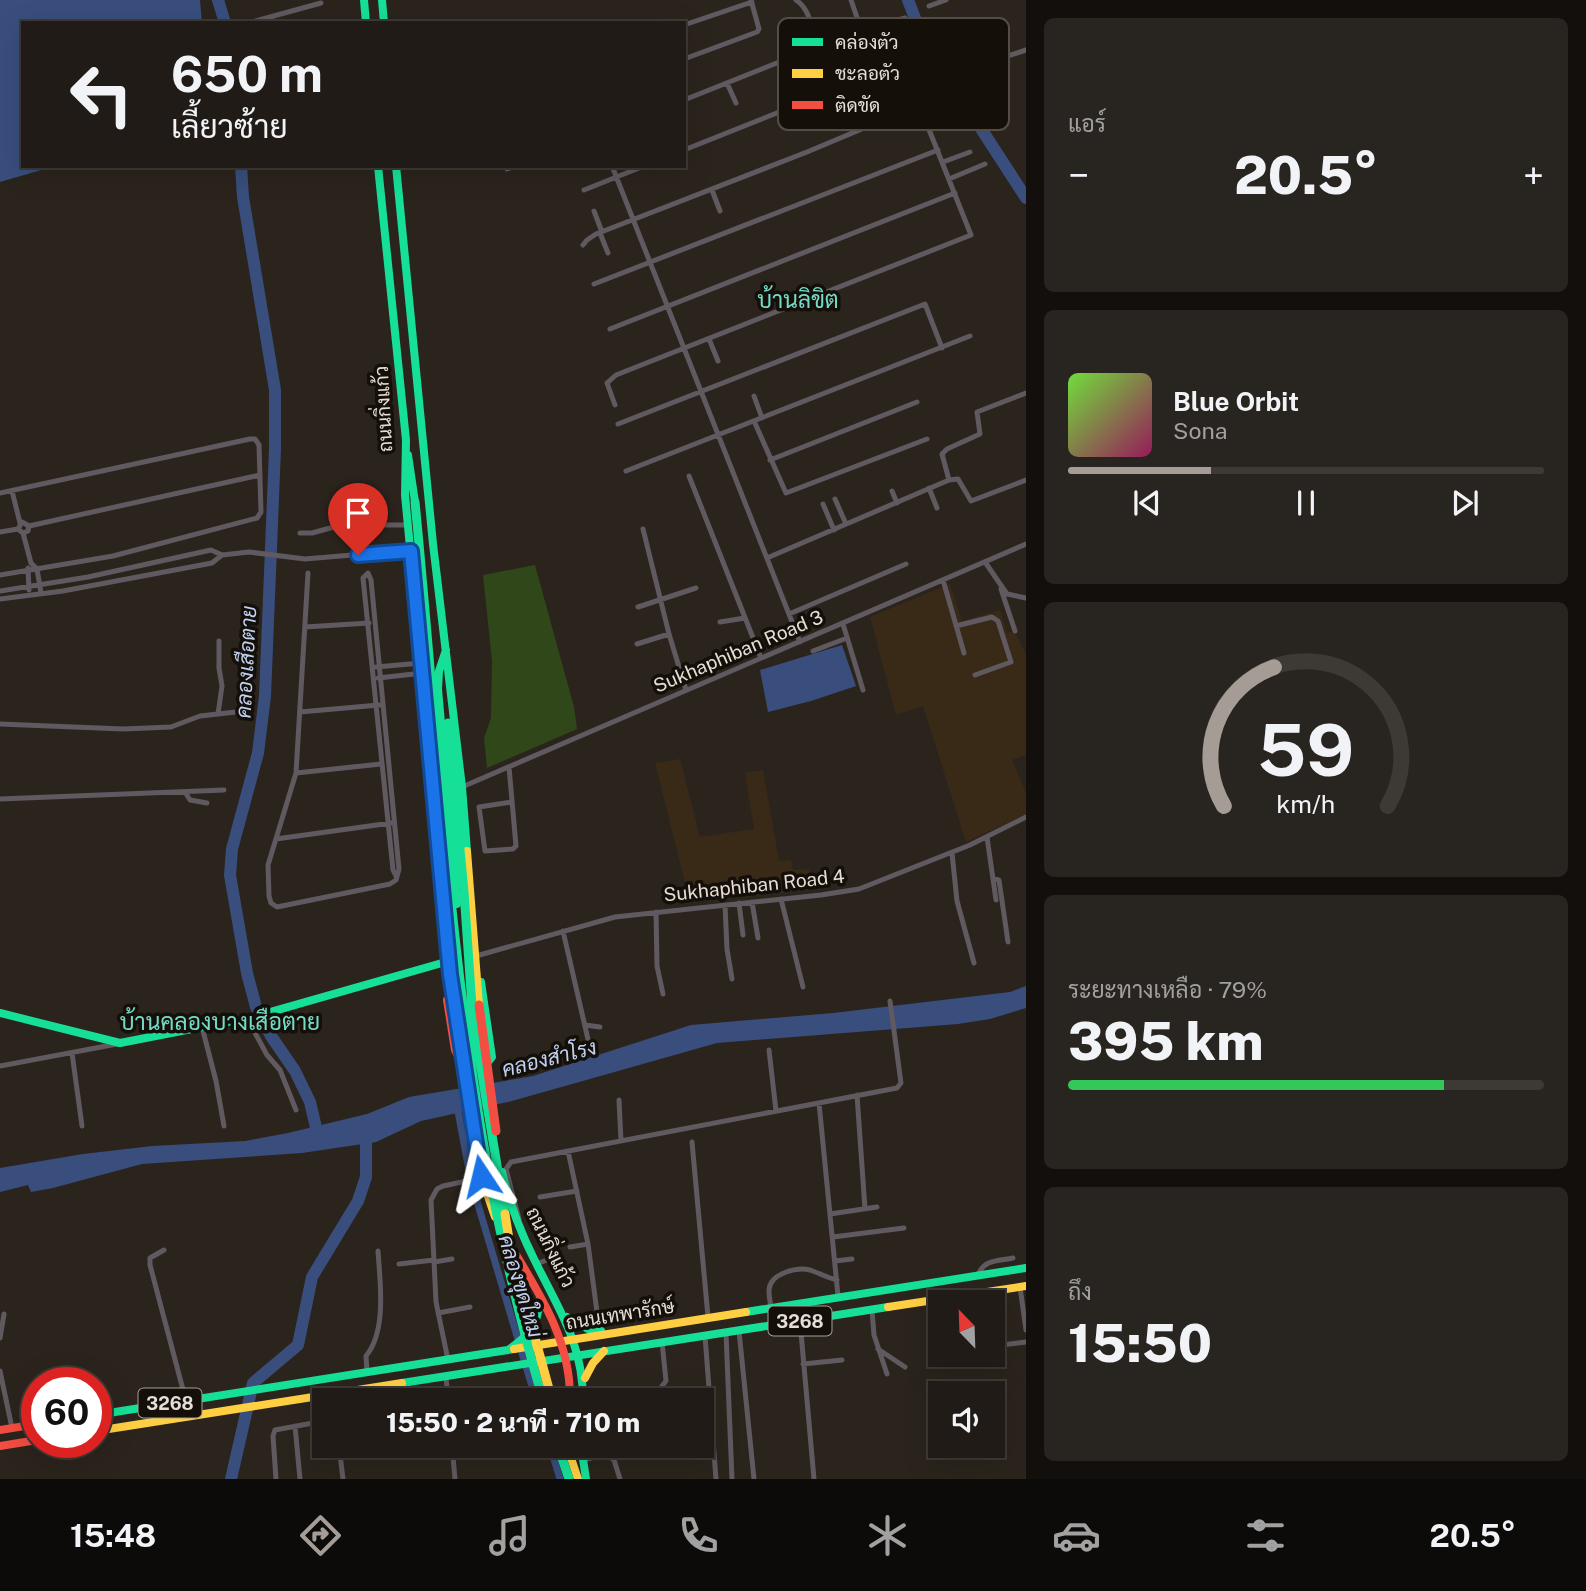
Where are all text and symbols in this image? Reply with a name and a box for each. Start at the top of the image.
legend [778,18,1009,130]
text: คล่องตัว [835,31,899,53]
text: 650 m [171,45,323,103]
icon: left [56,49,147,140]
text: ชะลอตัว [835,62,900,84]
text: ติดขัด [835,94,880,116]
text: เลี้ยวซ้าย [171,108,288,145]
text: แอร์ [1068,110,1106,137]
text: 20.5° [1234,145,1378,206]
text: − [1068,153,1089,198]
text: + [1523,153,1544,198]
district label: บ้านลิขิต [757,285,839,313]
street label: ถนนกิ่งแก้ว [365,365,396,453]
text: Blue Orbit [1173,386,1299,417]
text: Sona [1173,417,1227,444]
pin [328,483,388,555]
icon: previous [1128,484,1166,522]
icon: pause [1287,484,1325,522]
icon: next [1446,484,1484,522]
icon: arrive [339,494,377,532]
water label: คลองเสือตาย [231,605,261,719]
street label: Sukhaphiban Road 3 [650,605,826,697]
text: 59 [1257,707,1355,792]
text: km/h [1277,788,1335,818]
street label: Sukhaphiban Road 4 [662,865,846,905]
text: ระยะทางเหลือ · 79% [1068,976,1267,1003]
district label: บ้านคลองบางเสือตาย [120,1007,320,1035]
text: 395 km [1068,1011,1264,1072]
water label: คลองสำโรง [499,1034,599,1082]
position arrow [444,1139,518,1213]
street label: ถนนกิ่งแก้ว [522,1201,584,1291]
water label: คลองขุดใหม่ [492,1232,549,1342]
text: ถึง [1068,1278,1092,1305]
north arrow [928,1290,1004,1367]
map controls [928,1290,1005,1458]
street label: ถนนเทพารักษ์ [564,1293,677,1333]
road number: 3268 [768,1306,832,1336]
text: 15:50 [1068,1313,1212,1374]
speed limit sign: 60 [21,1367,112,1458]
button: sound [928,1381,1005,1458]
road number: 3268 [138,1388,202,1418]
text: 15:50 · 2 นาที · 710 m [386,1407,640,1438]
icon: directions [296,1511,345,1560]
icon: music [485,1511,534,1560]
icon: phone [674,1511,723,1560]
icon: climate [863,1511,912,1560]
icon: car [1052,1511,1101,1560]
icon: filters [1241,1511,1290,1560]
text: 15:48 [70,1517,156,1554]
text: 20.5° [1430,1517,1516,1554]

